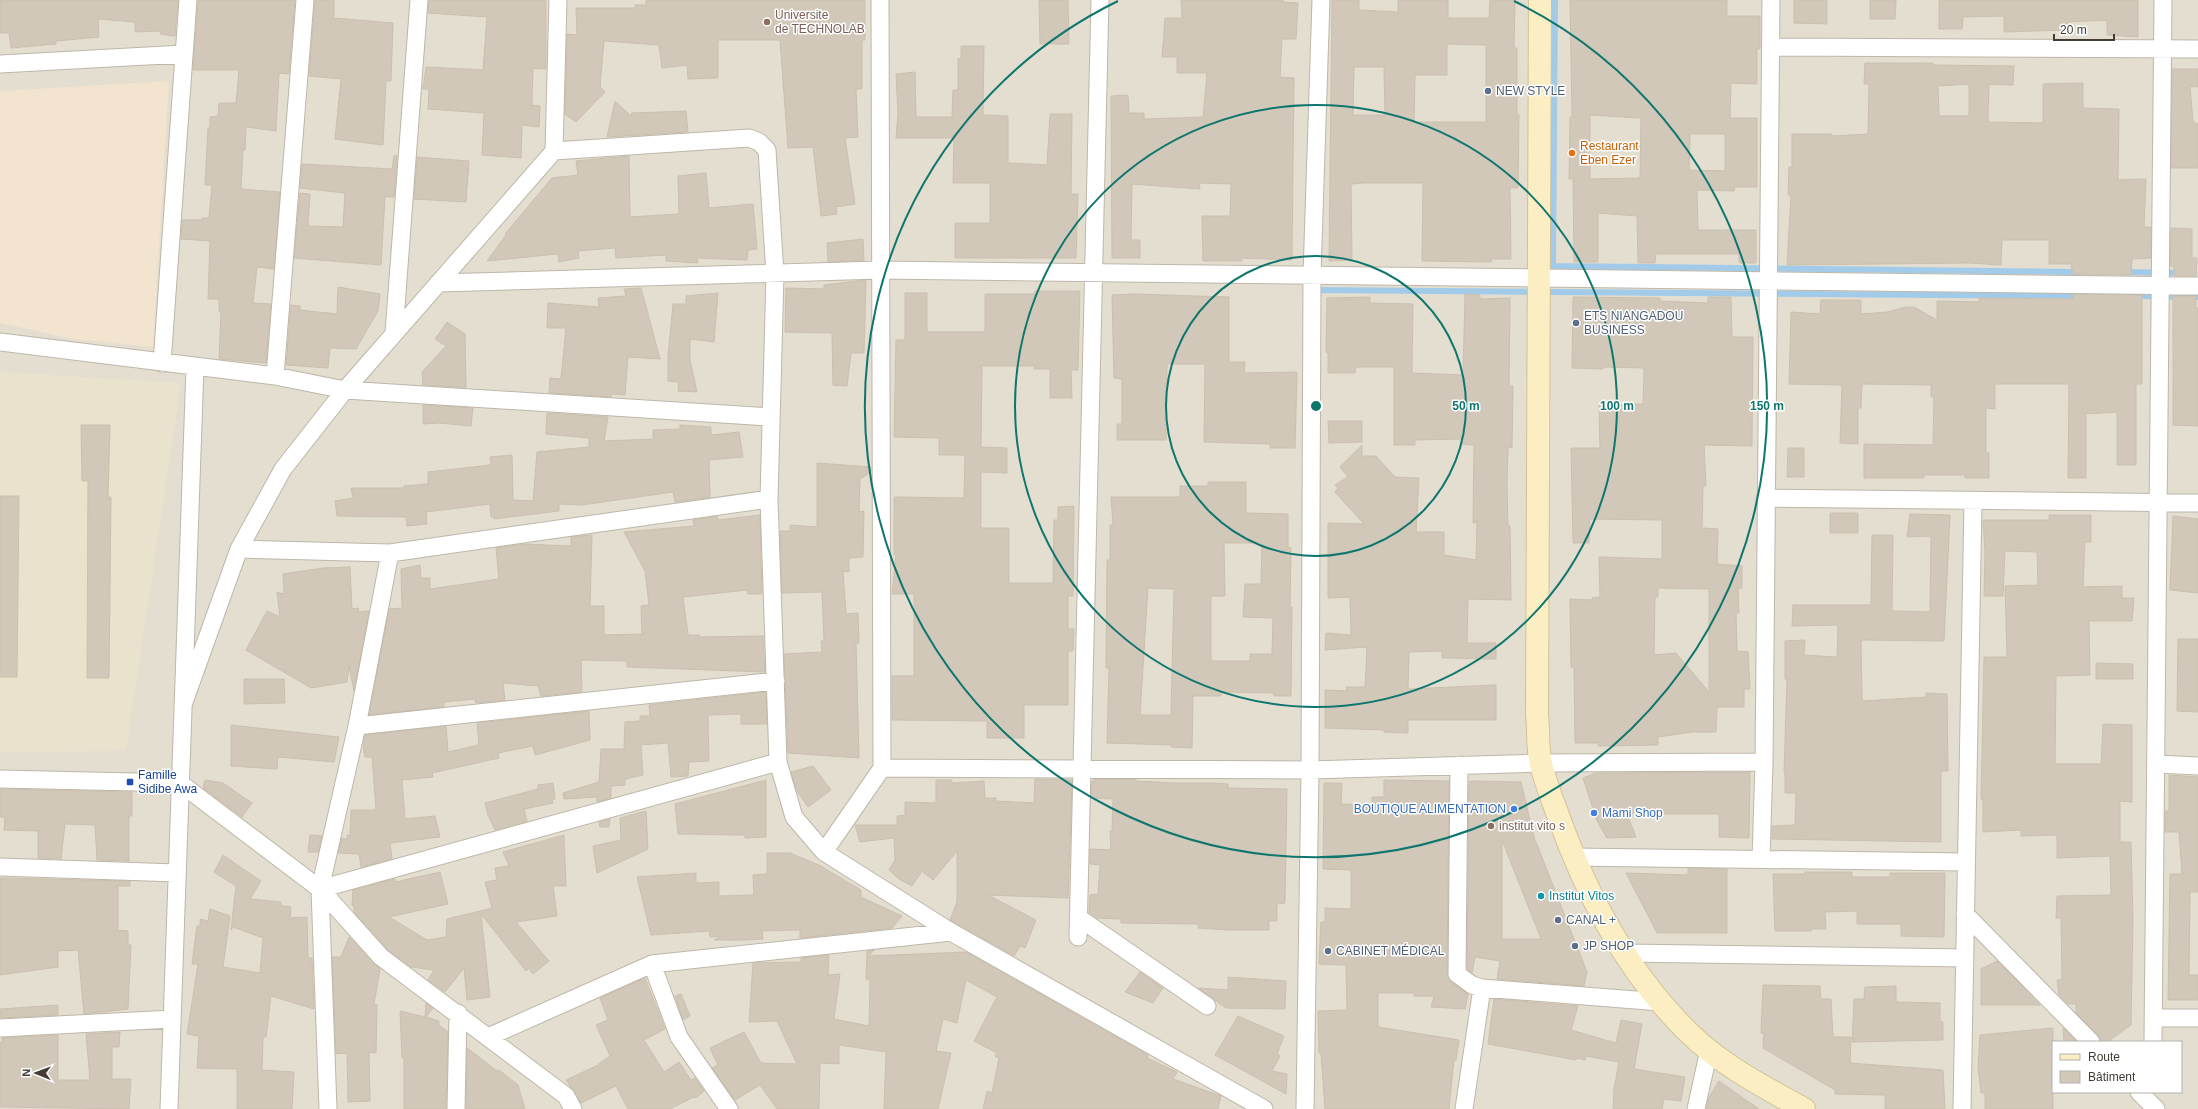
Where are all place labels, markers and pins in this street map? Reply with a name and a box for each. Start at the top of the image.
place label: Universite de TECHNOLAB [775,8,865,36]
marker: Universite de TECHNOLAB [762,17,772,27]
place label: NEW STYLE [1496,84,1565,98]
marker: NEW STYLE [1483,86,1493,96]
place label: Restaurant Eben Ezer [1580,139,1639,167]
marker: Restaurant Eben Ezer [1567,148,1577,158]
place label: ETS NIANGADOU BUSINESS [1584,309,1683,337]
marker: ETS NIANGADOU BUSINESS [1571,318,1581,328]
centre of rings [1309,399,1323,413]
place label: Famille Sidibe Awa [138,768,197,796]
marker: Famille Sidibe Awa [125,777,135,787]
place label: BOUTIQUE ALIMENTATION [1354,802,1506,816]
marker: BOUTIQUE ALIMENTATION [1509,804,1519,814]
place label: Mami Shop [1602,806,1663,820]
marker: Mami Shop [1589,808,1599,818]
place label: institut vito s [1499,819,1565,833]
marker: institut vito s [1486,821,1496,831]
place label: Institut Vitos [1549,889,1614,903]
marker: Institut Vitos [1536,891,1546,901]
place label: CANAL + [1566,913,1616,927]
marker: CANAL + [1553,915,1563,925]
place label: JP SHOP [1583,939,1634,953]
marker: JP SHOP [1570,941,1580,951]
place label: CABINET MÉDICAL [1336,943,1445,958]
marker: CABINET MÉDICAL [1323,946,1333,956]

